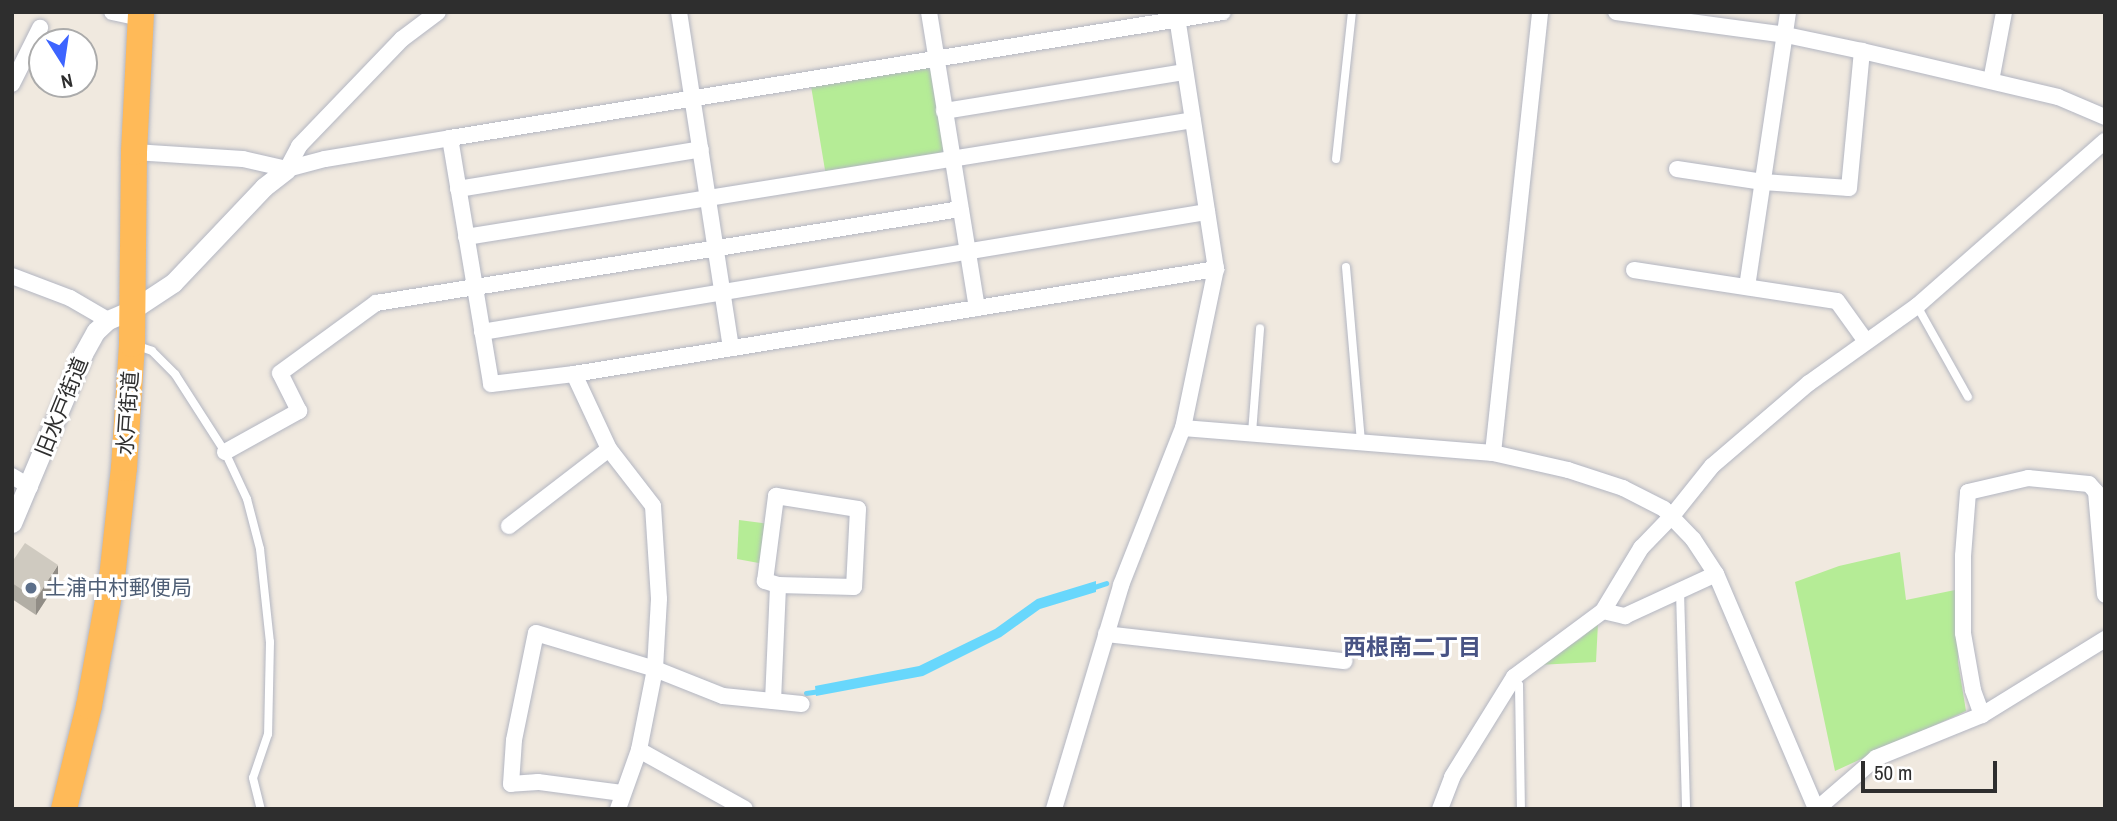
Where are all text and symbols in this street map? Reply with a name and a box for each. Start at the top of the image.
north arrow [28,28,98,98]
text: N [59,68,75,95]
street label: 旧水戸街道 [31,354,93,460]
street label: 水戸街道 [113,370,143,456]
place label: 土浦中村郵便局 [45,575,192,601]
marker: 土浦中村郵便局 [23,580,39,596]
district label: 西根南二丁目 [1343,633,1481,661]
scale bar [1865,748,2002,792]
text: 50 m [1874,758,1912,787]

